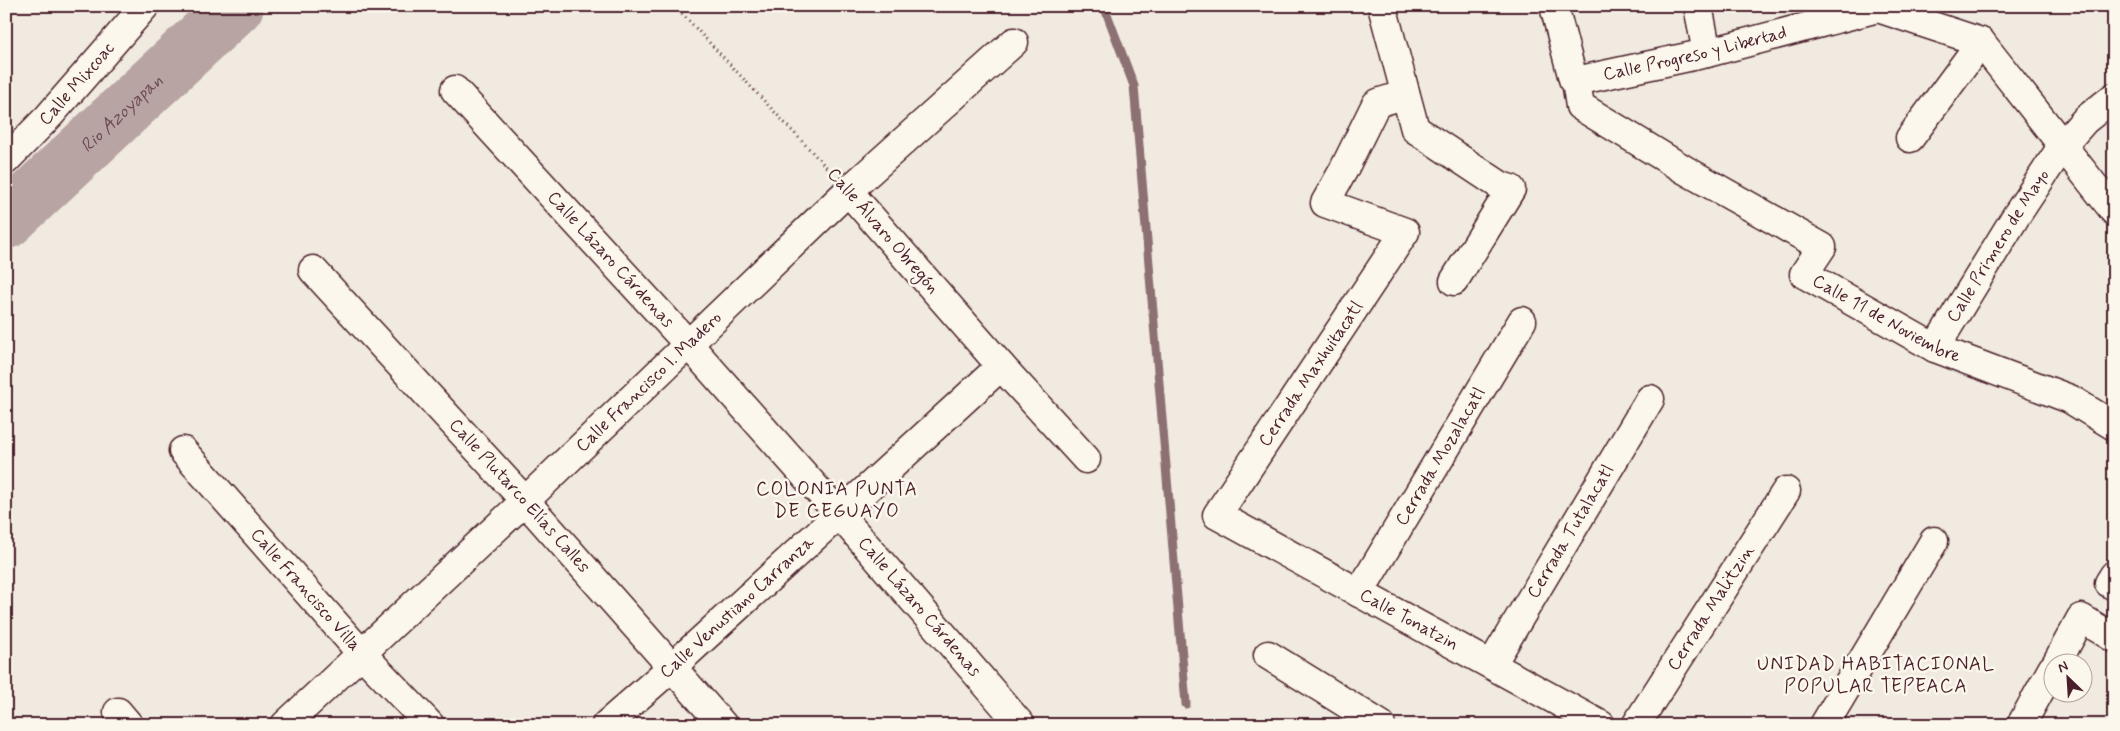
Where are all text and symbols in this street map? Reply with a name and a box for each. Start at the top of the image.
street label: Calle Progreso y Libertad [1601,21,1789,87]
street label: Calle Mixcoac [34,37,120,131]
water label: Rio Azoyapan [75,68,168,158]
street label: Calle Álvaro Obregón [821,163,944,300]
street label: Calle Primero de Mayo [1941,165,2055,327]
street label: Calle Lázaro Cárdenas [542,186,679,333]
street label: Calle 11 de Noviembre [1808,269,1964,369]
street label: Cerrada Maxhuitacatl [1253,296,1369,452]
street label: Calle Francisco I. Madero [571,306,727,458]
street label: Cerrada Mozalacatl [1390,383,1491,530]
street label: Calle Plutarco Elías Calles [443,414,595,578]
street label: Cerrada Tutalacatl [1522,460,1620,603]
district label: COLONIA PUNTA DE CEGUAYO [756,477,918,524]
street label: Calle Francisco Villa [245,523,366,656]
street label: Calle Venustiano Carranza [655,531,820,684]
street label: Calle Lázaro Cárdenas [852,532,986,682]
street label: Cerrada Malitzin [1662,541,1760,675]
street label: Calle Tonatzin [1355,583,1463,657]
district label: UNIDAD HABITACIONAL POPULAR TEPEACA [1757,652,1995,699]
north arrow [2042,654,2092,704]
text: N [2055,657,2071,677]

